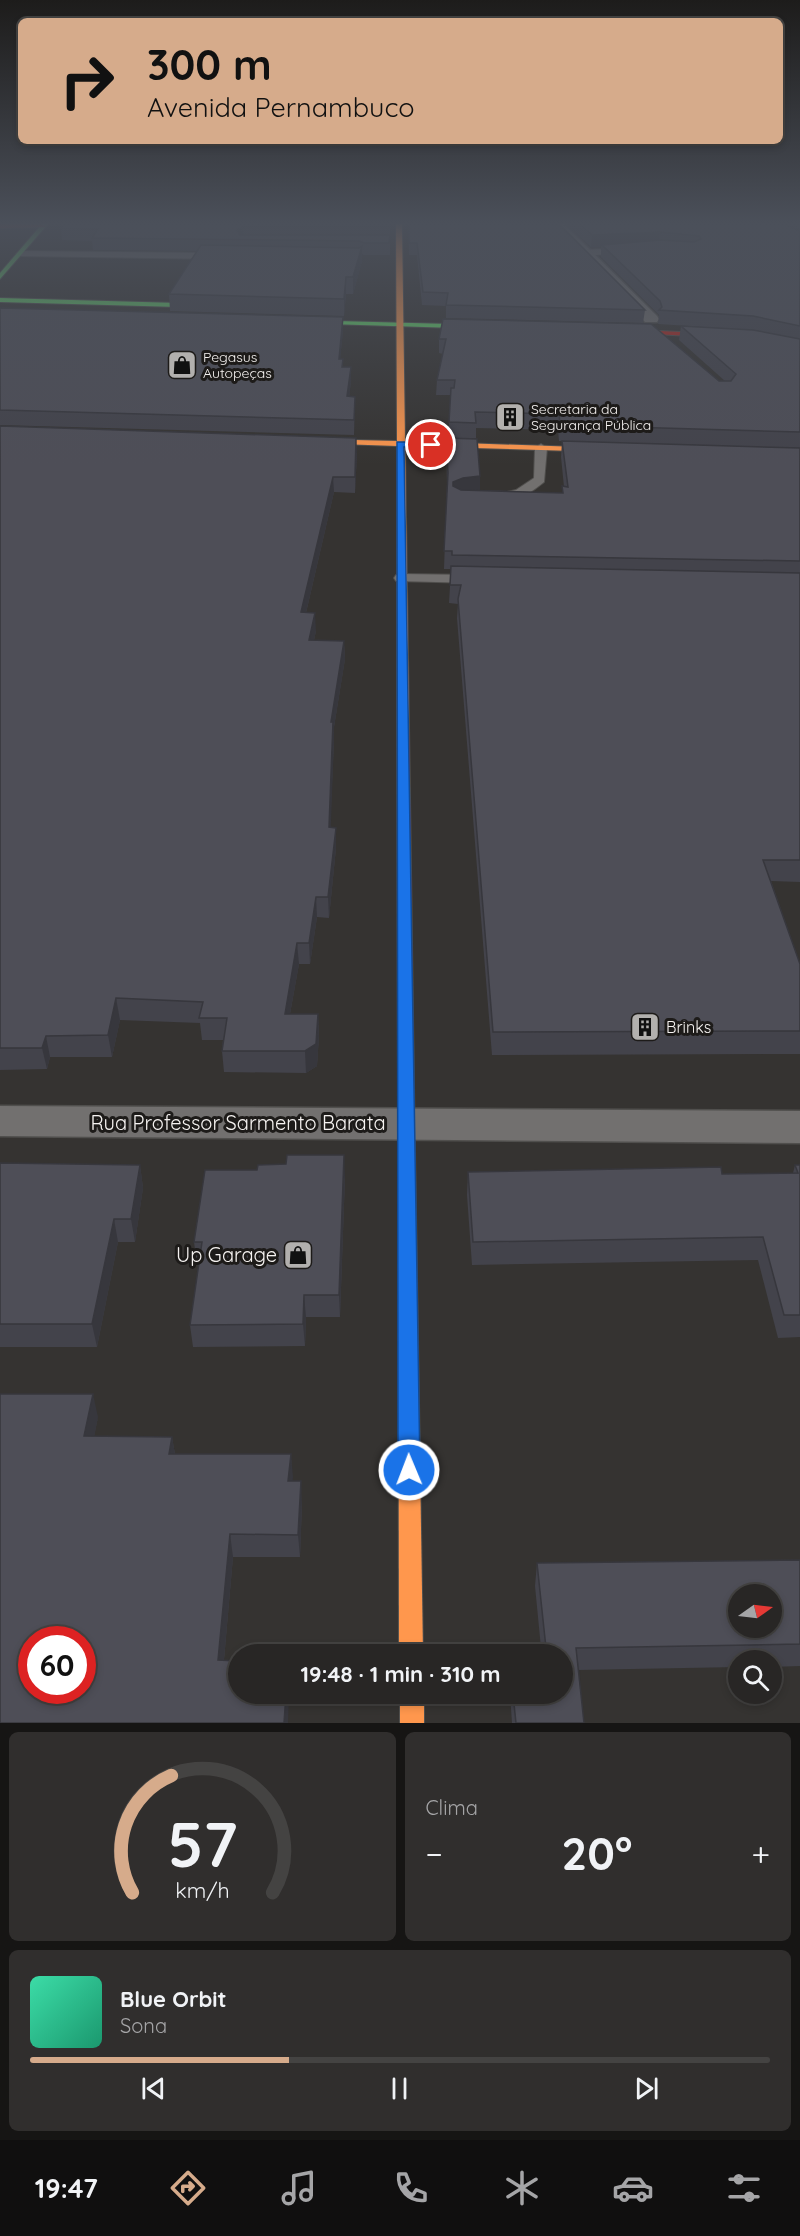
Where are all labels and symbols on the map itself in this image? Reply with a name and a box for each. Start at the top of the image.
place label: Pegasus Autopeças [203,348,272,382]
shop icon: Pegasus Autopeças [166,349,198,381]
place label: Secretaria da Segurança Pública [531,400,651,434]
building icon: Secretaria da Segurança Pública [494,401,526,433]
pin [405,419,456,470]
building icon: Brinks [629,1011,661,1043]
place label: Brinks [666,1017,711,1037]
street label: Rua Professor Sarmento Barata [90,1110,386,1135]
shop icon: Up Garage [282,1239,314,1271]
place label: Up Garage [176,1242,277,1267]
position arrow [377,1438,441,1502]
north arrow [728,1584,782,1638]
speed limit sign: 60 [18,1626,96,1704]

